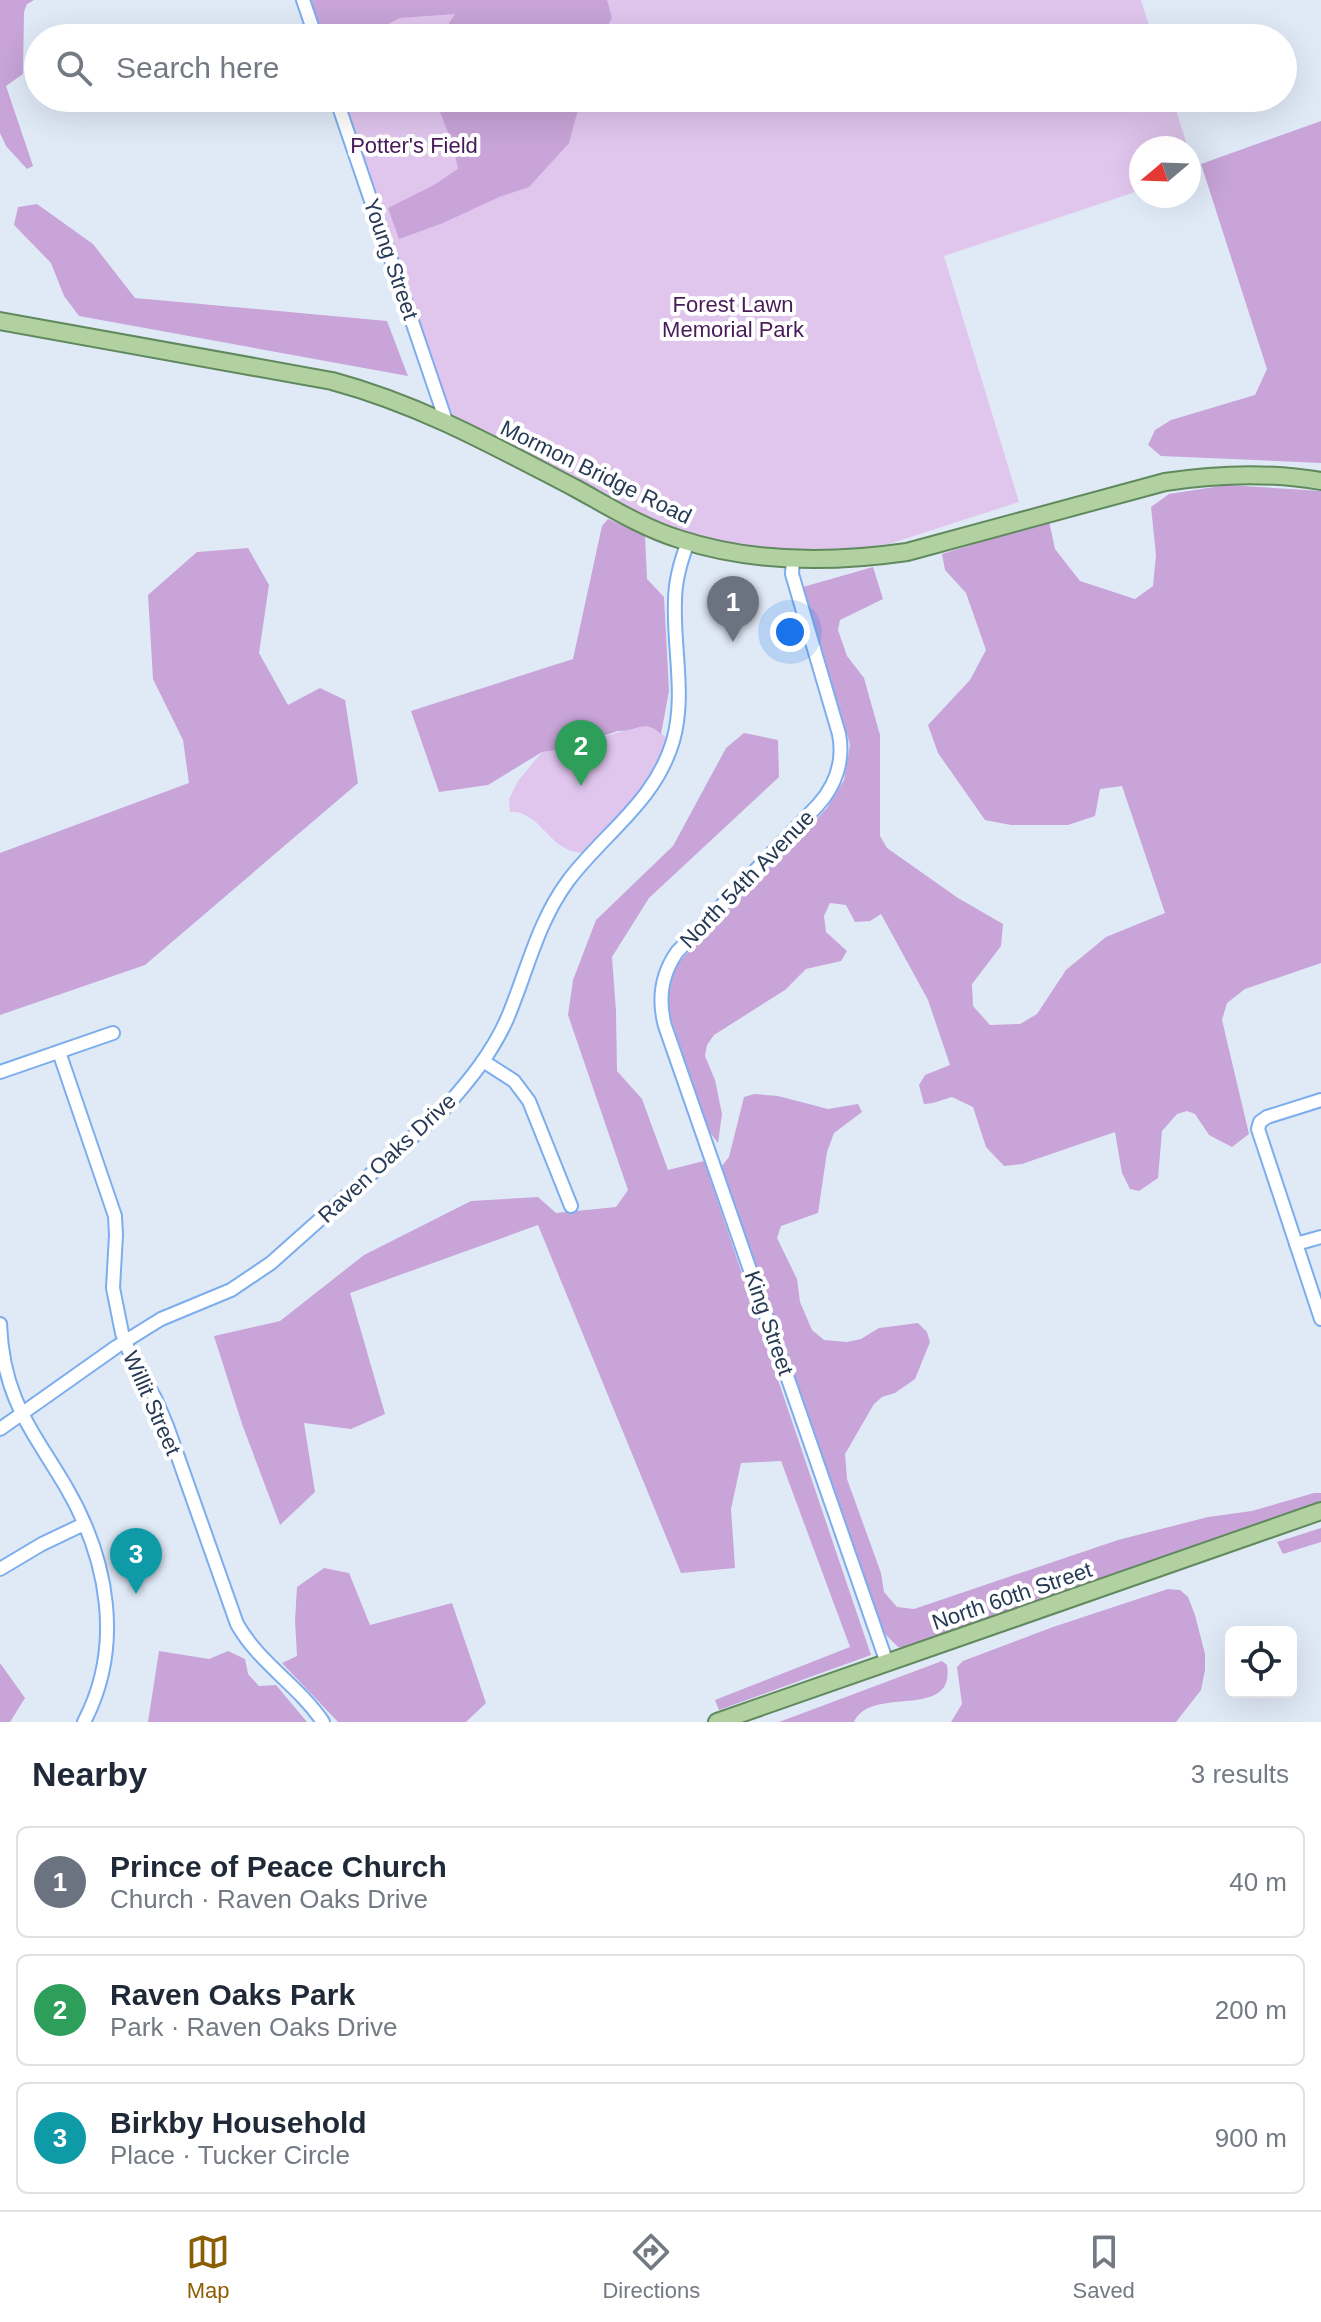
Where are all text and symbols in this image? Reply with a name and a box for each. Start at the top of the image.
search box [24,24,1297,112]
icon: search [52,46,96,90]
text: Search here [116,51,279,84]
park label: Potter's Field [350,133,478,158]
north arrow [1129,136,1201,208]
street label: Young Street [359,195,423,323]
park label: Forest Lawn Memorial Park [662,292,805,342]
street label: Mormon Bridge Road [497,415,695,529]
pin: 1 [707,576,759,642]
your location [770,612,810,652]
pin: 2 [555,720,607,786]
street label: North 54th Avenue [675,805,819,953]
street label: Raven Oaks Drive [313,1088,461,1228]
street label: King Street [739,1267,799,1379]
street label: Willit Street [118,1347,186,1459]
pin: 3 [110,1528,162,1594]
street label: North 60th Street [929,1557,1095,1635]
map controls [1225,1626,1297,1698]
button: locate [1225,1626,1297,1698]
text: Nearby [32,1755,147,1793]
text: 3 results [1191,1759,1289,1789]
text: Prince of Peace Church [110,1850,447,1883]
text: 1 [53,1867,67,1897]
text: 40 m [1229,1867,1287,1897]
text: Church · Raven Oaks Drive [110,1884,428,1914]
text: Raven Oaks Park [110,1978,355,2011]
text: 2 [53,1995,67,2025]
text: 200 m [1215,1995,1287,2025]
text: Park · Raven Oaks Drive [110,2012,398,2042]
text: Birkby Household [110,2106,367,2139]
text: 3 [53,2123,67,2153]
text: 900 m [1215,2123,1287,2153]
text: Place · Tucker Circle [110,2140,350,2170]
tab: Map [186,2230,230,2304]
tab: Directions [602,2230,700,2304]
tab: Saved [1072,2230,1135,2304]

